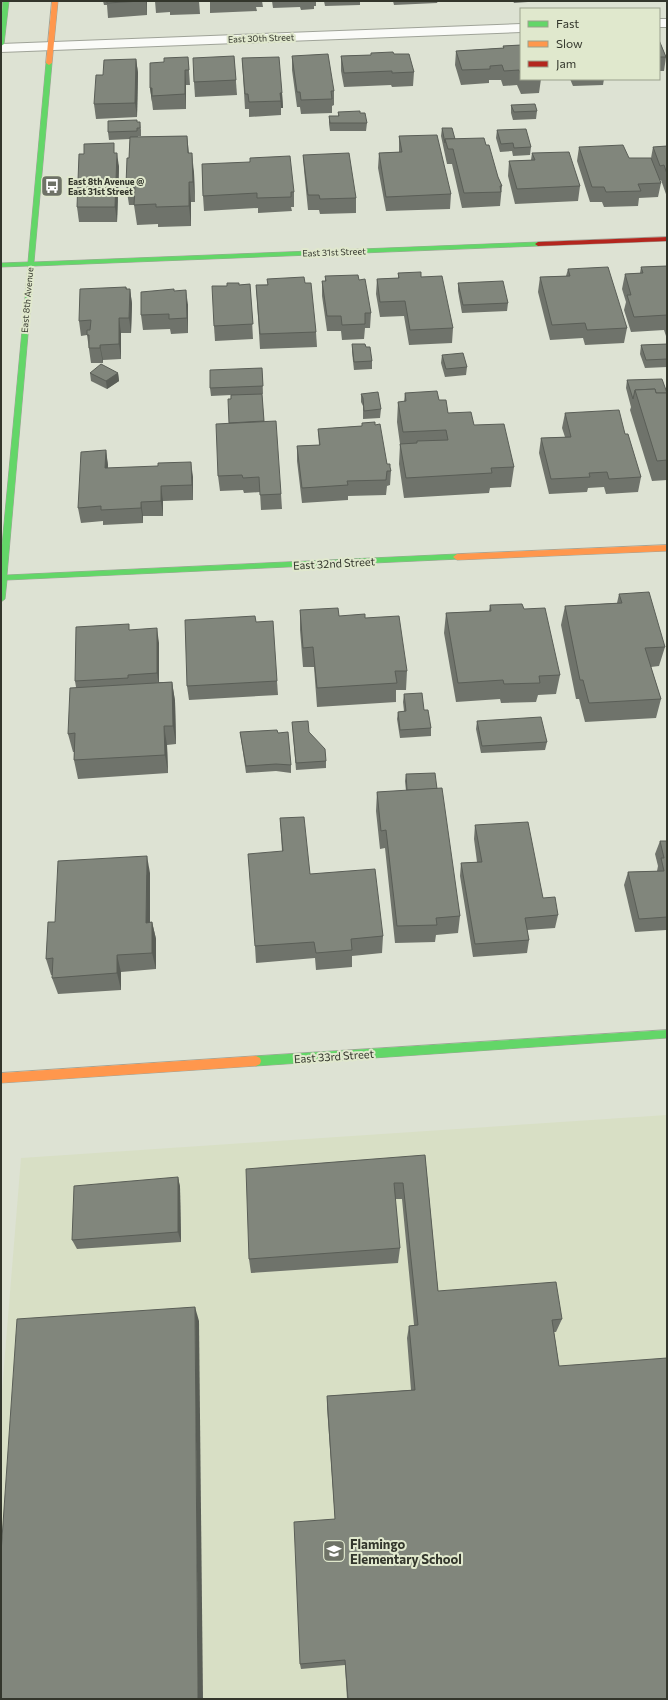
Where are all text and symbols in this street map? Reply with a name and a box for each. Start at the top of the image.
legend [520,8,660,80]
text: Fast [556,16,579,30]
street label: East 30th Street [228,31,295,45]
text: Slow [556,36,583,50]
text: Jam [556,56,576,71]
bus stop icon: East 8th Avenue @ East 31st Street [39,173,65,199]
place label: East 8th Avenue @ East 31st Street [68,176,144,197]
street label: East 31st Street [302,245,366,259]
street label: East 8th Avenue [19,267,35,333]
street label: East 32nd Street [293,554,376,572]
street label: East 33rd Street [294,1047,375,1065]
place label: Flamingo Elementary School [350,1536,462,1567]
school or university icon: Flamingo Elementary School [321,1538,347,1564]

